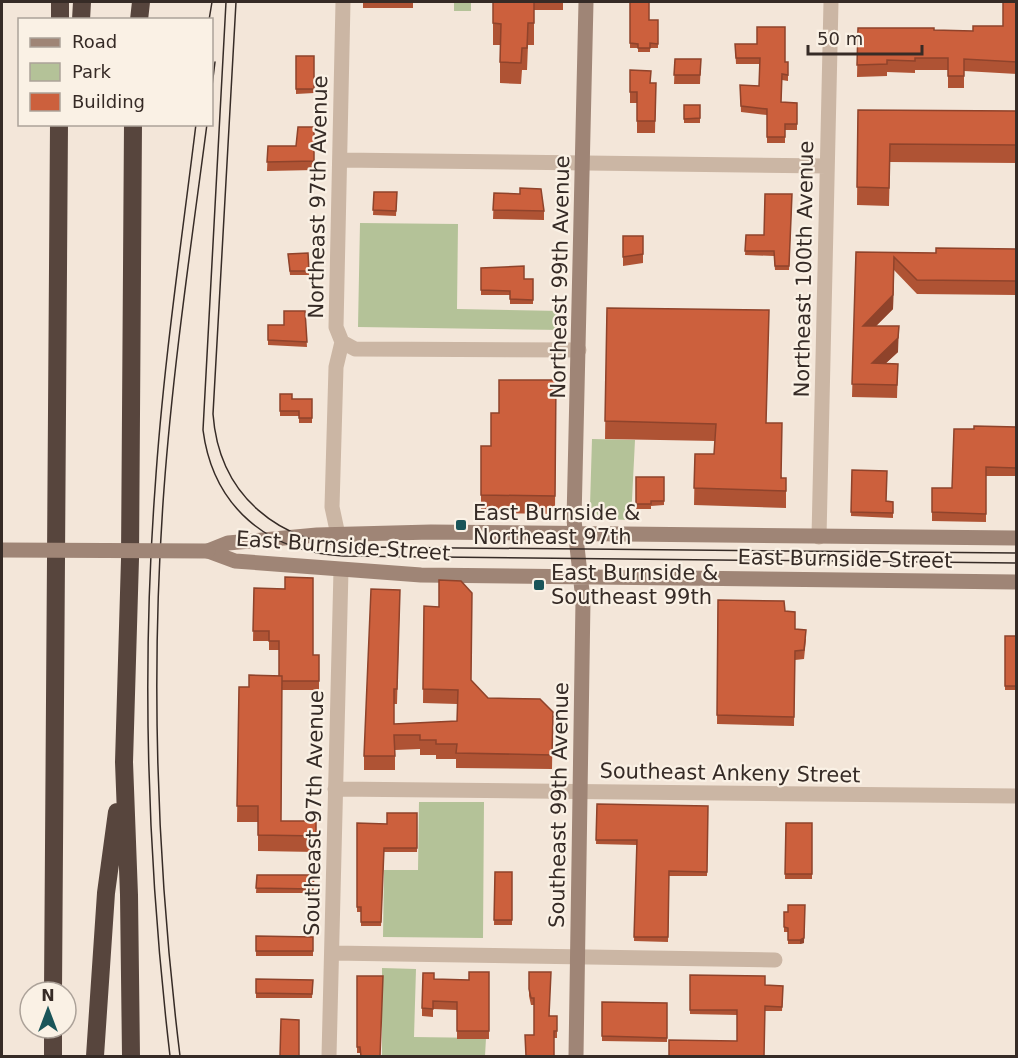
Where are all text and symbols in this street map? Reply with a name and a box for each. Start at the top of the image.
legend [18,18,213,126]
scale bar [808,18,922,56]
text: 50 m [817,28,863,49]
text: Road [72,31,117,52]
text: Park [72,61,111,82]
street label: Northeast 97th Avenue [304,75,332,319]
text: Building [72,91,145,112]
street label: Northeast 100th Avenue [790,140,818,398]
street label: Northeast 99th Avenue [546,155,574,399]
place label: East Burnside & Northeast 97th [473,501,640,549]
marker: East Burnside & Northeast 97th [454,518,468,532]
street label: East Burnside Street [235,527,451,565]
street label: East Burnside Street [737,545,953,573]
place label: East Burnside & Southeast 99th [551,561,718,609]
marker: East Burnside & Southeast 99th [532,578,546,592]
street label: Southeast 99th Avenue [545,682,573,928]
street label: Southeast 97th Avenue [300,690,328,936]
street label: Southeast Ankeny Street [599,759,861,787]
north arrow [18,980,78,1040]
text: N [41,986,55,1005]

